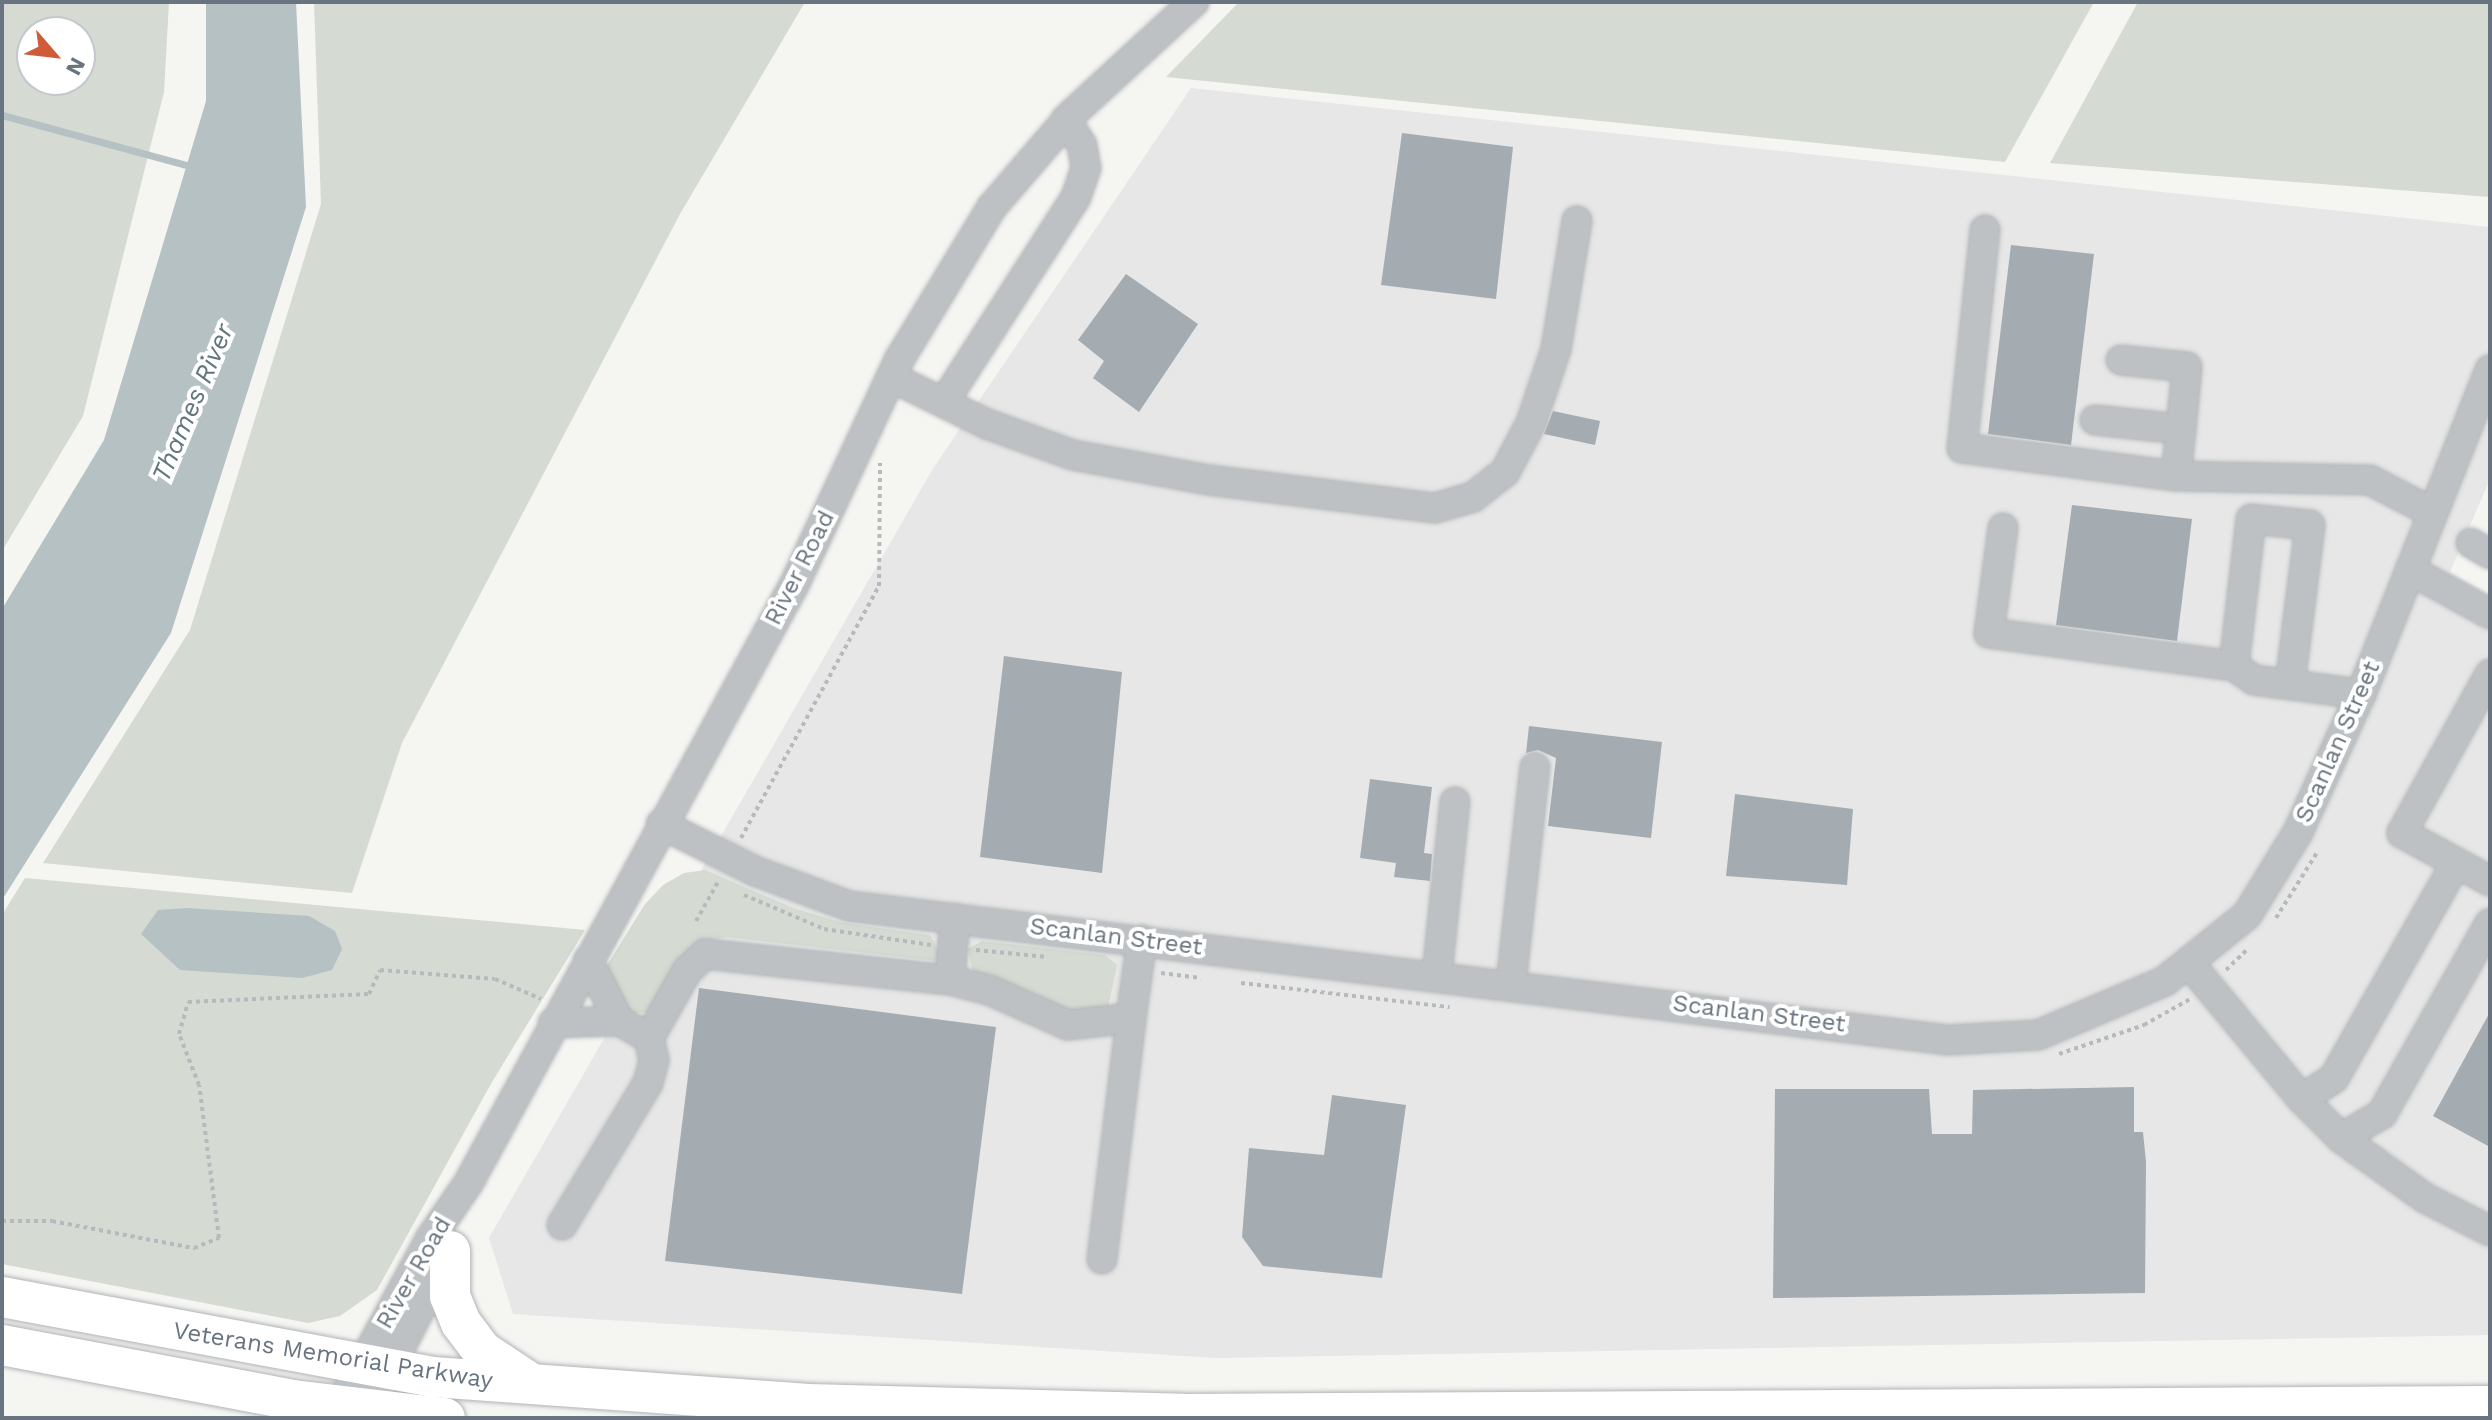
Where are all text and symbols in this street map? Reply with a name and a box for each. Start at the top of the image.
north arrow [16,16,96,96]
text: N [61,53,91,80]
water label: Thames River [146,319,240,487]
street label: River Road [759,506,841,630]
street label: Scanlan Street [2290,657,2386,827]
street label: Scanlan Street [1028,912,1204,962]
street label: Scanlan Street [1671,989,1847,1039]
street label: River Road [370,1212,458,1334]
street label: Veterans Memorial Parkway [171,1316,495,1396]

